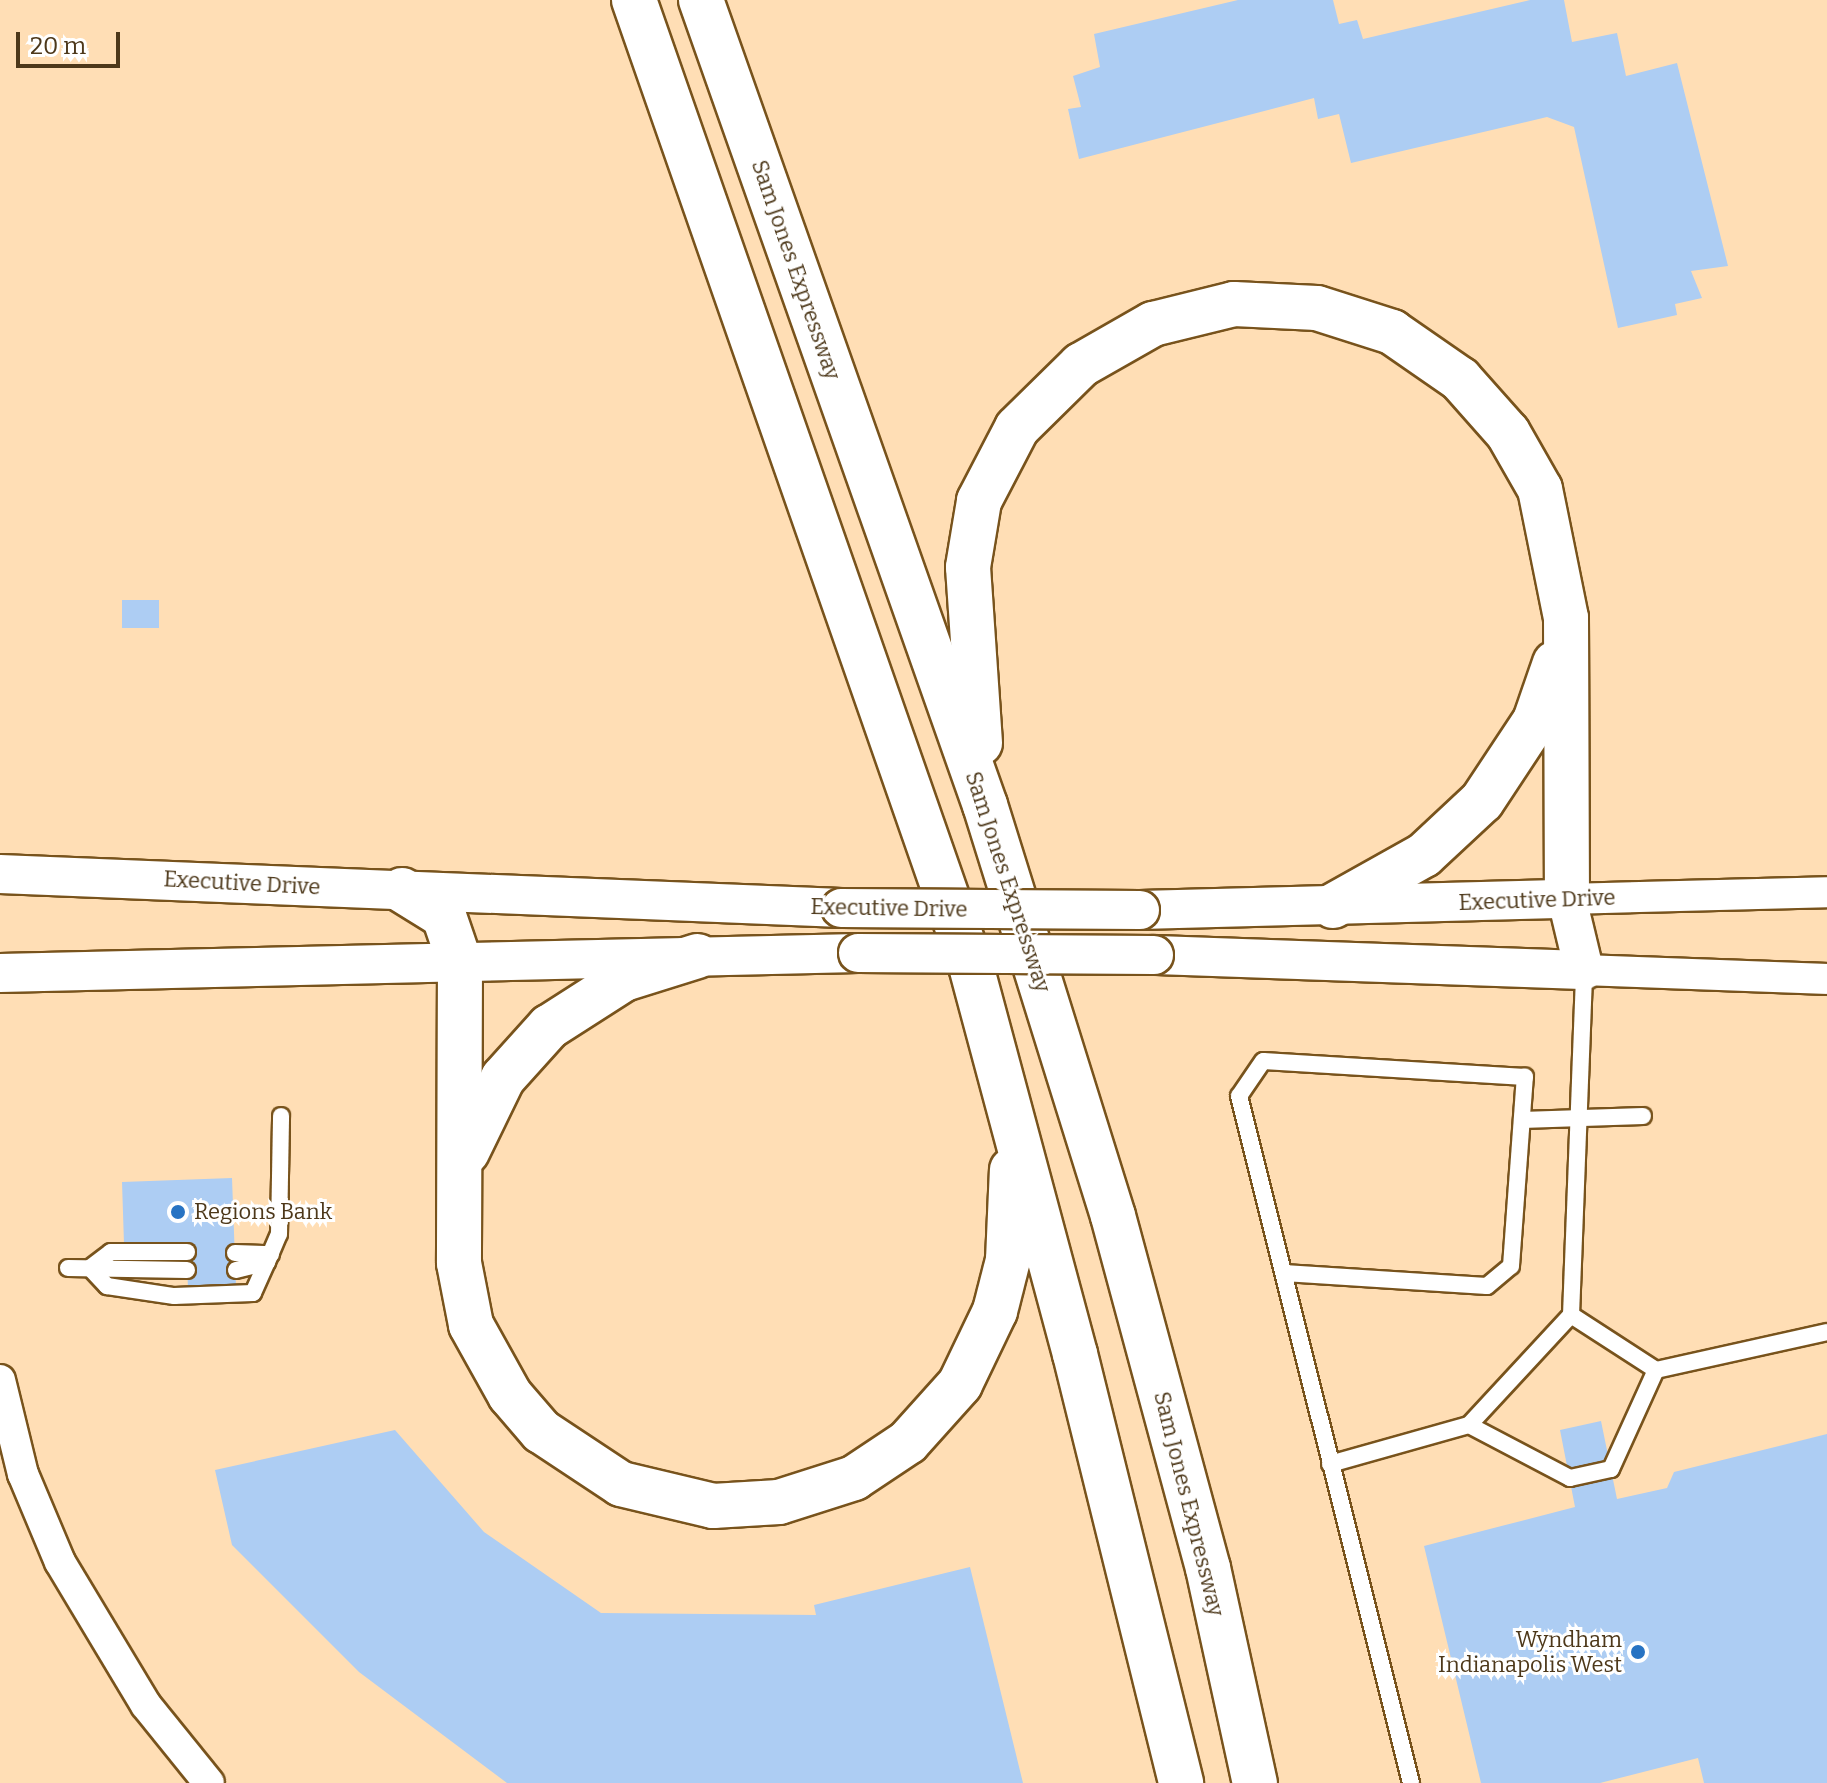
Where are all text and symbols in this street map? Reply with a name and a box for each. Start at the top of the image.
scale bar [20,16,124,66]
text: 20 m [30,32,86,60]
street label: Sam Jones Expressway [746,157,846,383]
street label: Sam Jones Expressway [960,768,1056,996]
street label: Executive Drive [163,866,321,900]
street label: Executive Drive [1458,884,1616,916]
street label: Executive Drive [810,893,968,923]
place label: Regions Bank [194,1199,332,1225]
marker: Regions Bank [169,1203,187,1221]
street label: Sam Jones Expressway [1148,1389,1230,1619]
place label: Wyndham Indianapolis West [1438,1626,1622,1678]
marker: Wyndham Indianapolis West [1629,1643,1647,1661]

